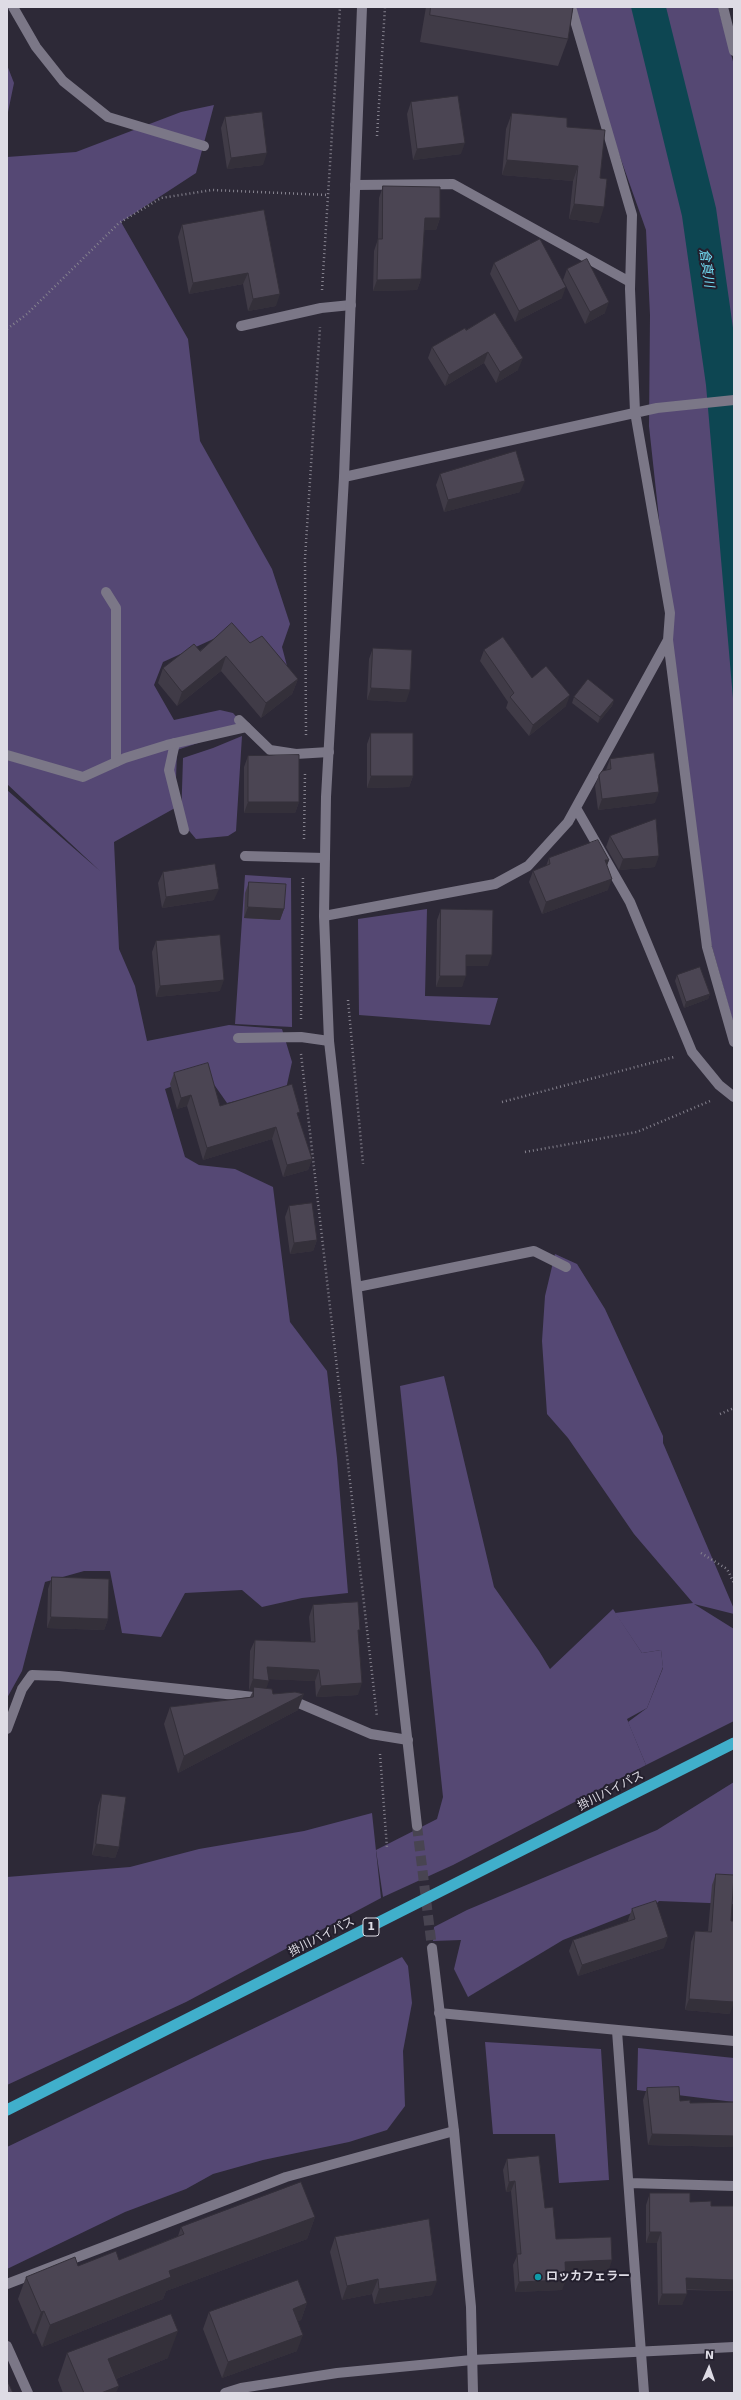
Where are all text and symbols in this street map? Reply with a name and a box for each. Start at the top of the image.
water label: 倉真川 [696,248,716,288]
street label: 掛川バイパス [576,1768,646,1814]
street label: 掛川バイパス [287,1914,357,1960]
road number: 1 [363,1918,379,1936]
place label: ロッカフェラー [546,2270,630,2284]
marker: ロッカフェラー [533,2272,543,2282]
north arrow [689,2348,729,2388]
text: N [705,2349,714,2362]

